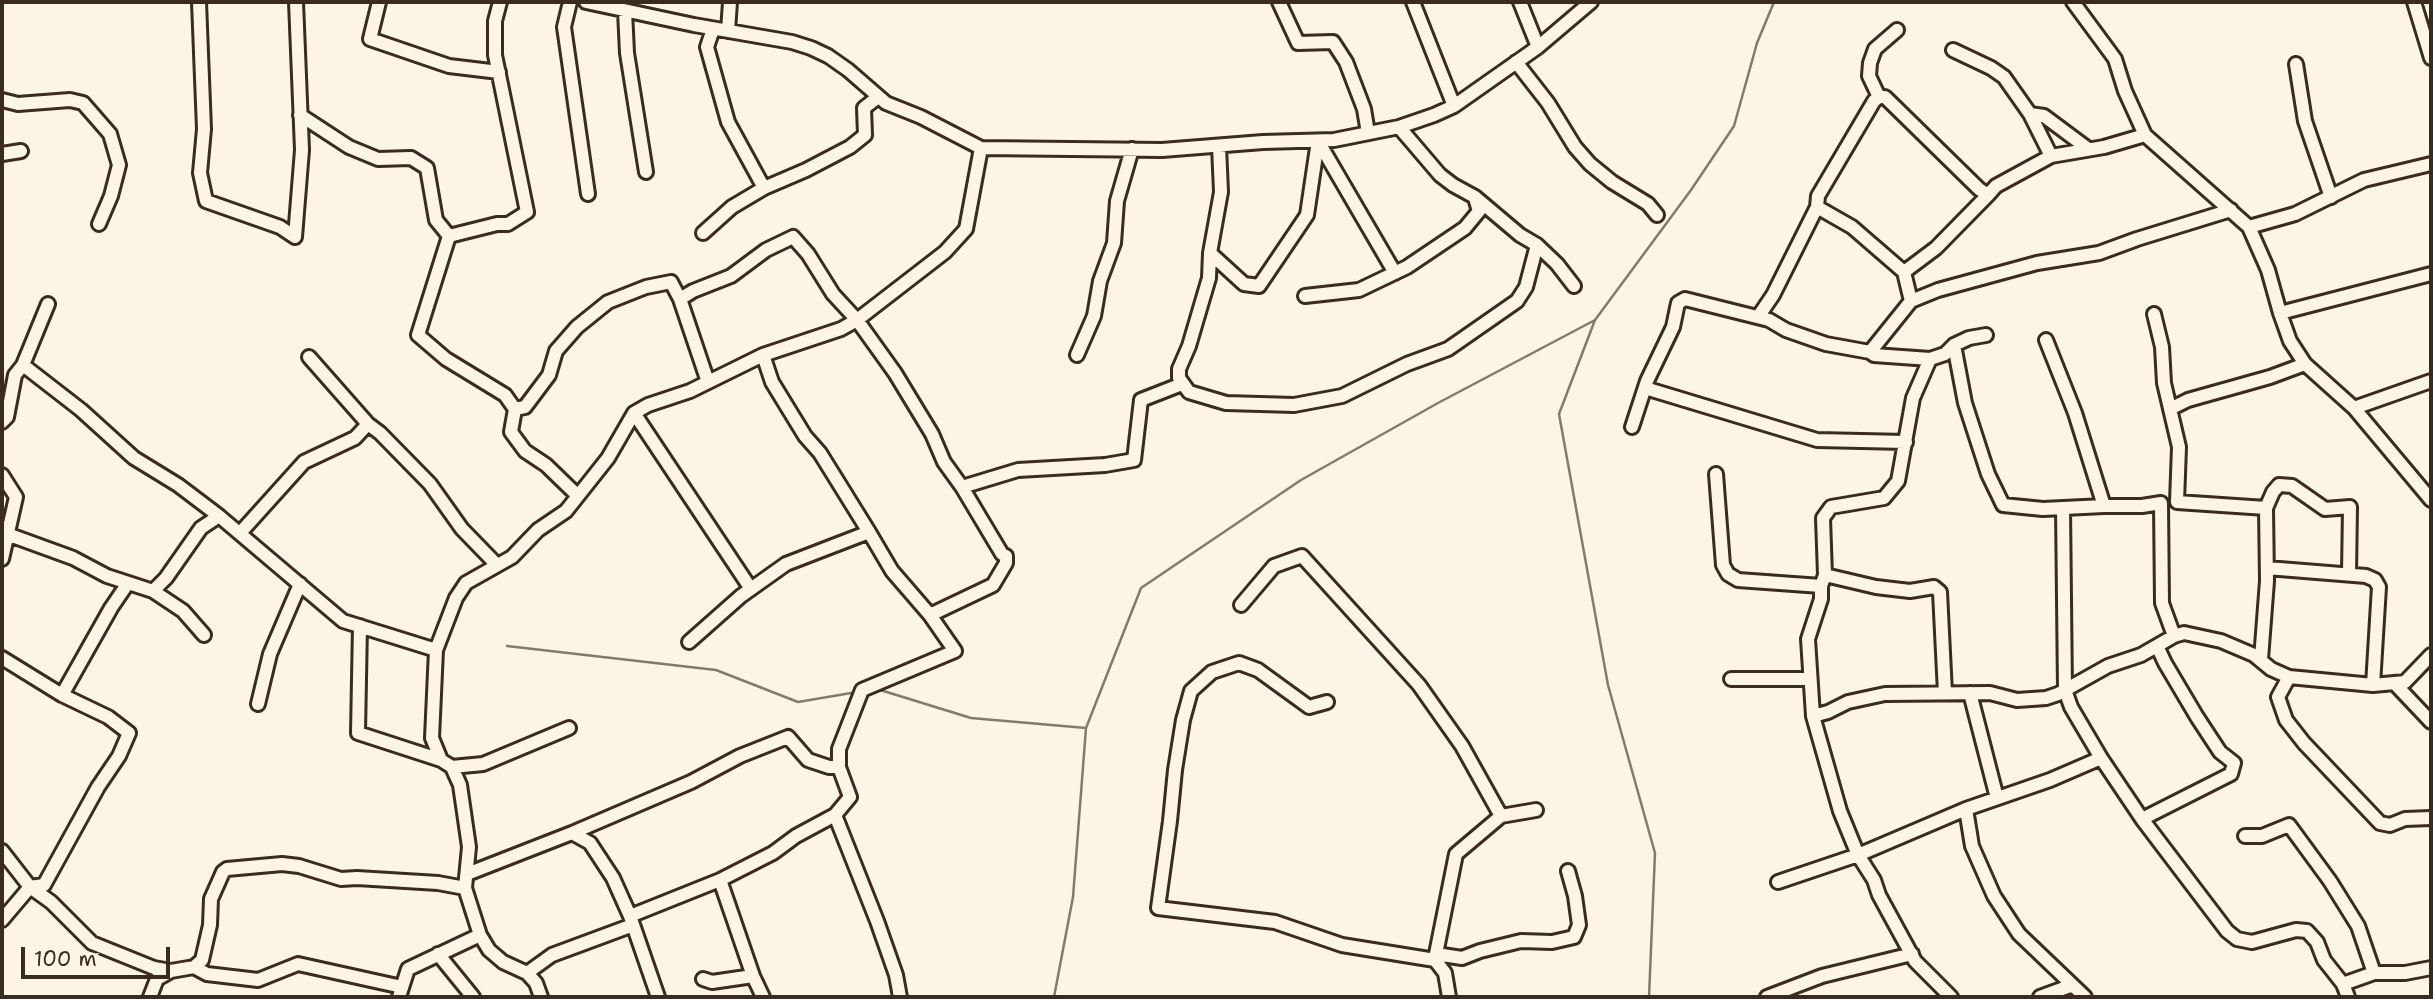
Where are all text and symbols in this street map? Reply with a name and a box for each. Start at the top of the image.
scale bar [24,932,173,976]
text: 100 m [34,945,97,973]

